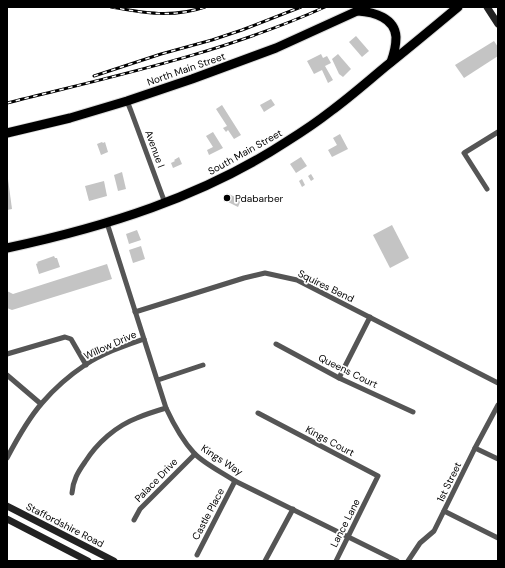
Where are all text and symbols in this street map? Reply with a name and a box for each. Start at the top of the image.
street label: North Main Street [145,50,227,88]
street label: South Main Street [206,126,284,178]
street label: Avenue I [142,128,168,170]
place label: Pdabarber [235,192,284,205]
marker: Pdabarber [222,193,232,203]
street label: Squires Bend [296,267,356,305]
street label: Willow Drive [82,327,139,362]
street label: Queens Court [316,351,380,391]
street label: Kings Court [303,423,357,459]
street label: Kings Way [199,442,246,479]
street label: Palace Drive [132,455,180,505]
street label: 1st Street [434,460,464,504]
street label: Castle Place [189,486,227,542]
street label: Lance Lane [327,496,363,549]
street label: Staffordshire Road [24,500,106,550]

